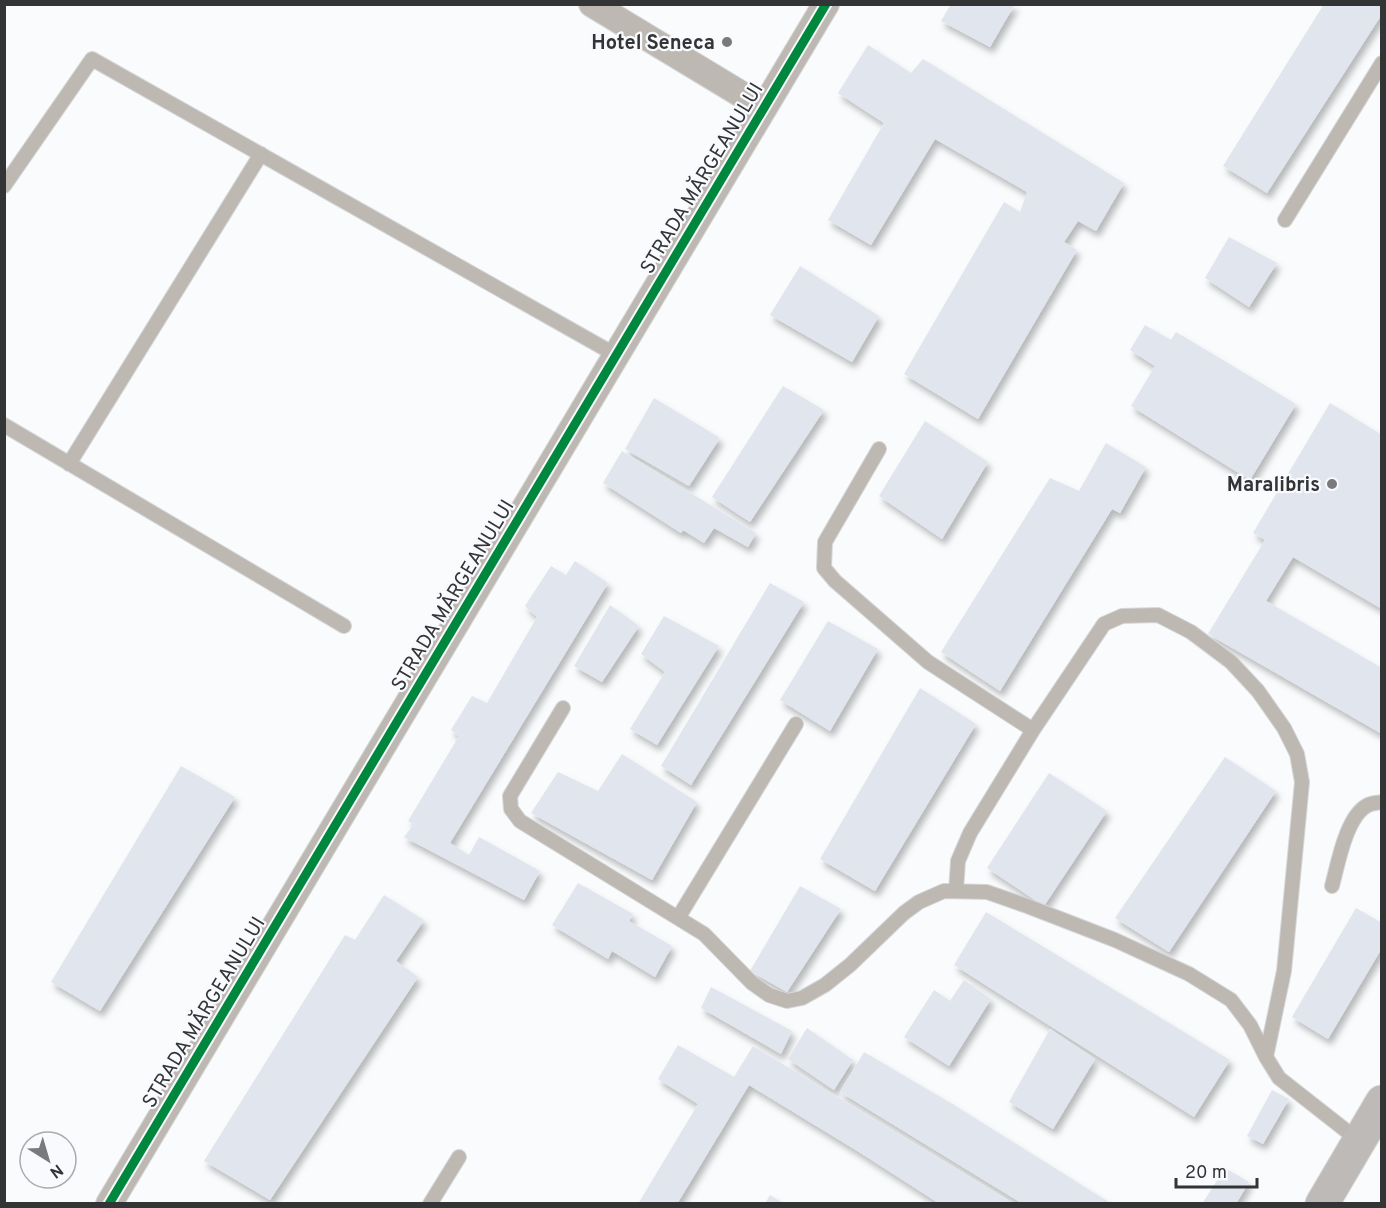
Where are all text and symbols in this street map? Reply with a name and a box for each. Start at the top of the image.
place label: Hotel Seneca [591,31,715,57]
marker: Hotel Seneca [720,35,734,49]
street label: STRADA MĂRGEANULUI [634,78,770,279]
place label: Maralibris [1227,473,1320,499]
marker: Maralibris [1325,477,1339,491]
street label: STRADA MĂRGEANULUI [385,495,521,696]
street label: STRADA MĂRGEANULUI [136,912,272,1113]
north arrow [18,1130,78,1190]
scale bar [1176,1151,1257,1189]
text: N [45,1159,66,1182]
text: 20 m [1185,1162,1227,1185]

